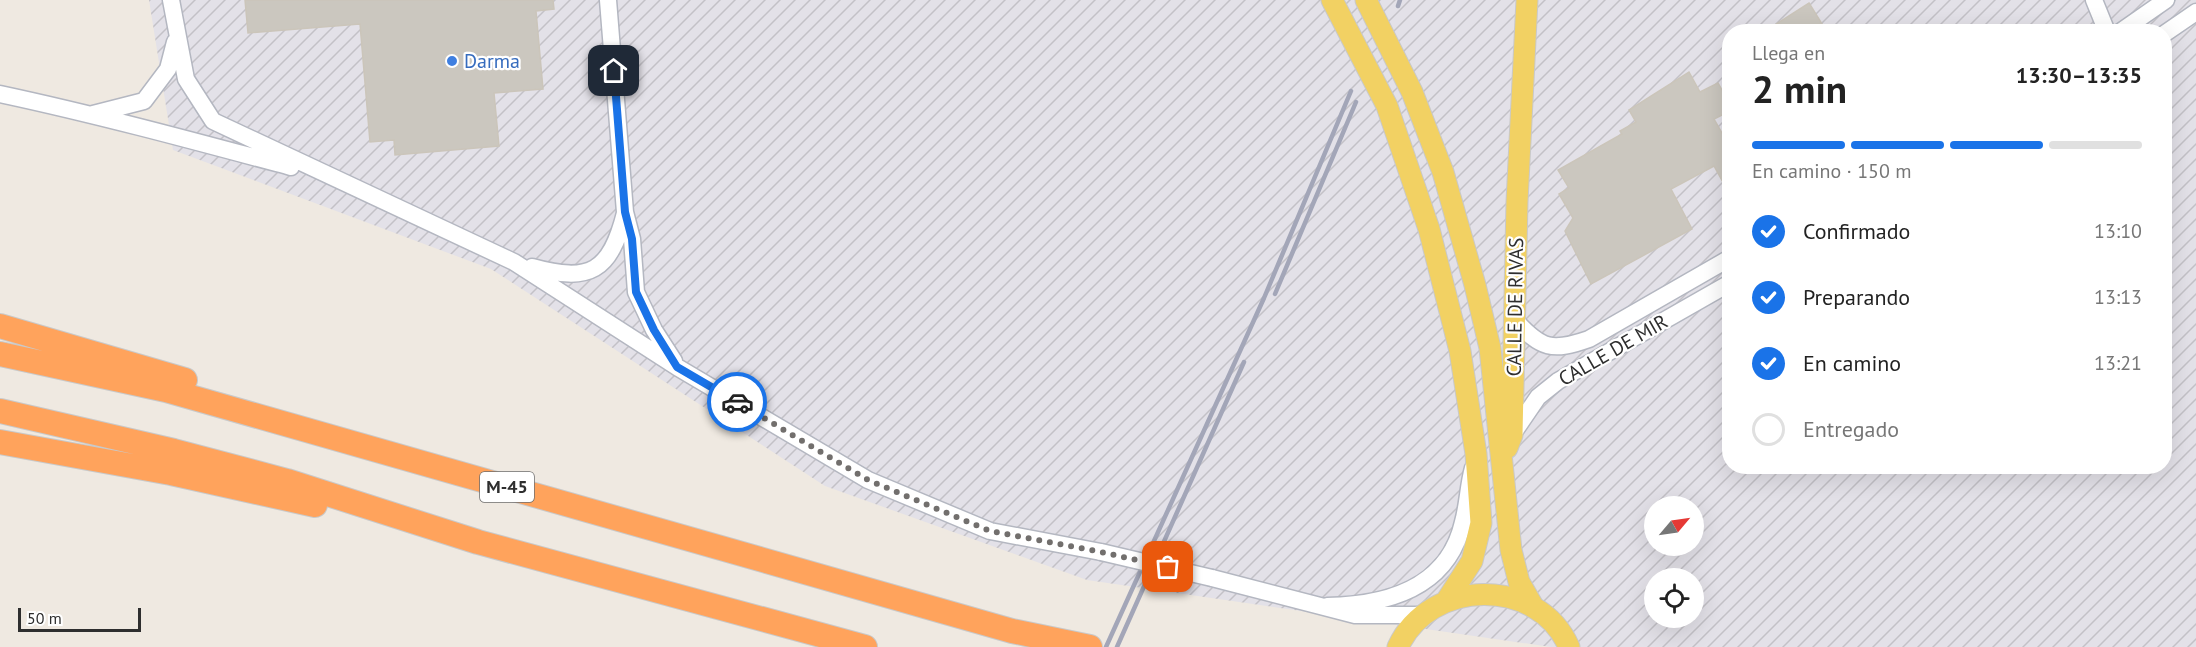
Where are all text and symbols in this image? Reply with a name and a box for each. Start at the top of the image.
text: Llega en [1752,40,1825,66]
pin [588,45,639,96]
place label: Darma [464,48,520,74]
marker: Darma [445,54,459,68]
icon: home [597,54,630,87]
text: 13:30–13:35 [2016,61,2142,89]
text: 2 min [1752,63,1847,114]
text: En camino · 150 m [1752,158,1912,184]
icon: check [1752,215,1785,248]
text: Confirmado [1803,217,1910,245]
text: 13:10 [2094,218,2142,244]
street label: CALLE DE RIVAS [1501,237,1529,377]
icon: check [1752,281,1785,314]
text: Preparando [1803,283,1910,311]
text: 13:13 [2094,284,2142,310]
street label: CALLE DE MIR [1554,308,1672,392]
icon: check [1752,347,1785,380]
text: En camino [1803,349,1901,377]
text: 13:21 [2094,350,2142,376]
courier [707,372,767,432]
icon: car [721,386,754,419]
text: Entregado [1803,415,1899,443]
road number: M-45 [480,472,534,502]
north arrow [1644,496,1704,556]
map controls [1644,496,1704,628]
pin [1142,541,1193,592]
icon: bag [1151,550,1184,583]
button: locate [1644,568,1704,628]
scale bar [18,605,141,632]
text: 50 m [27,608,62,628]

